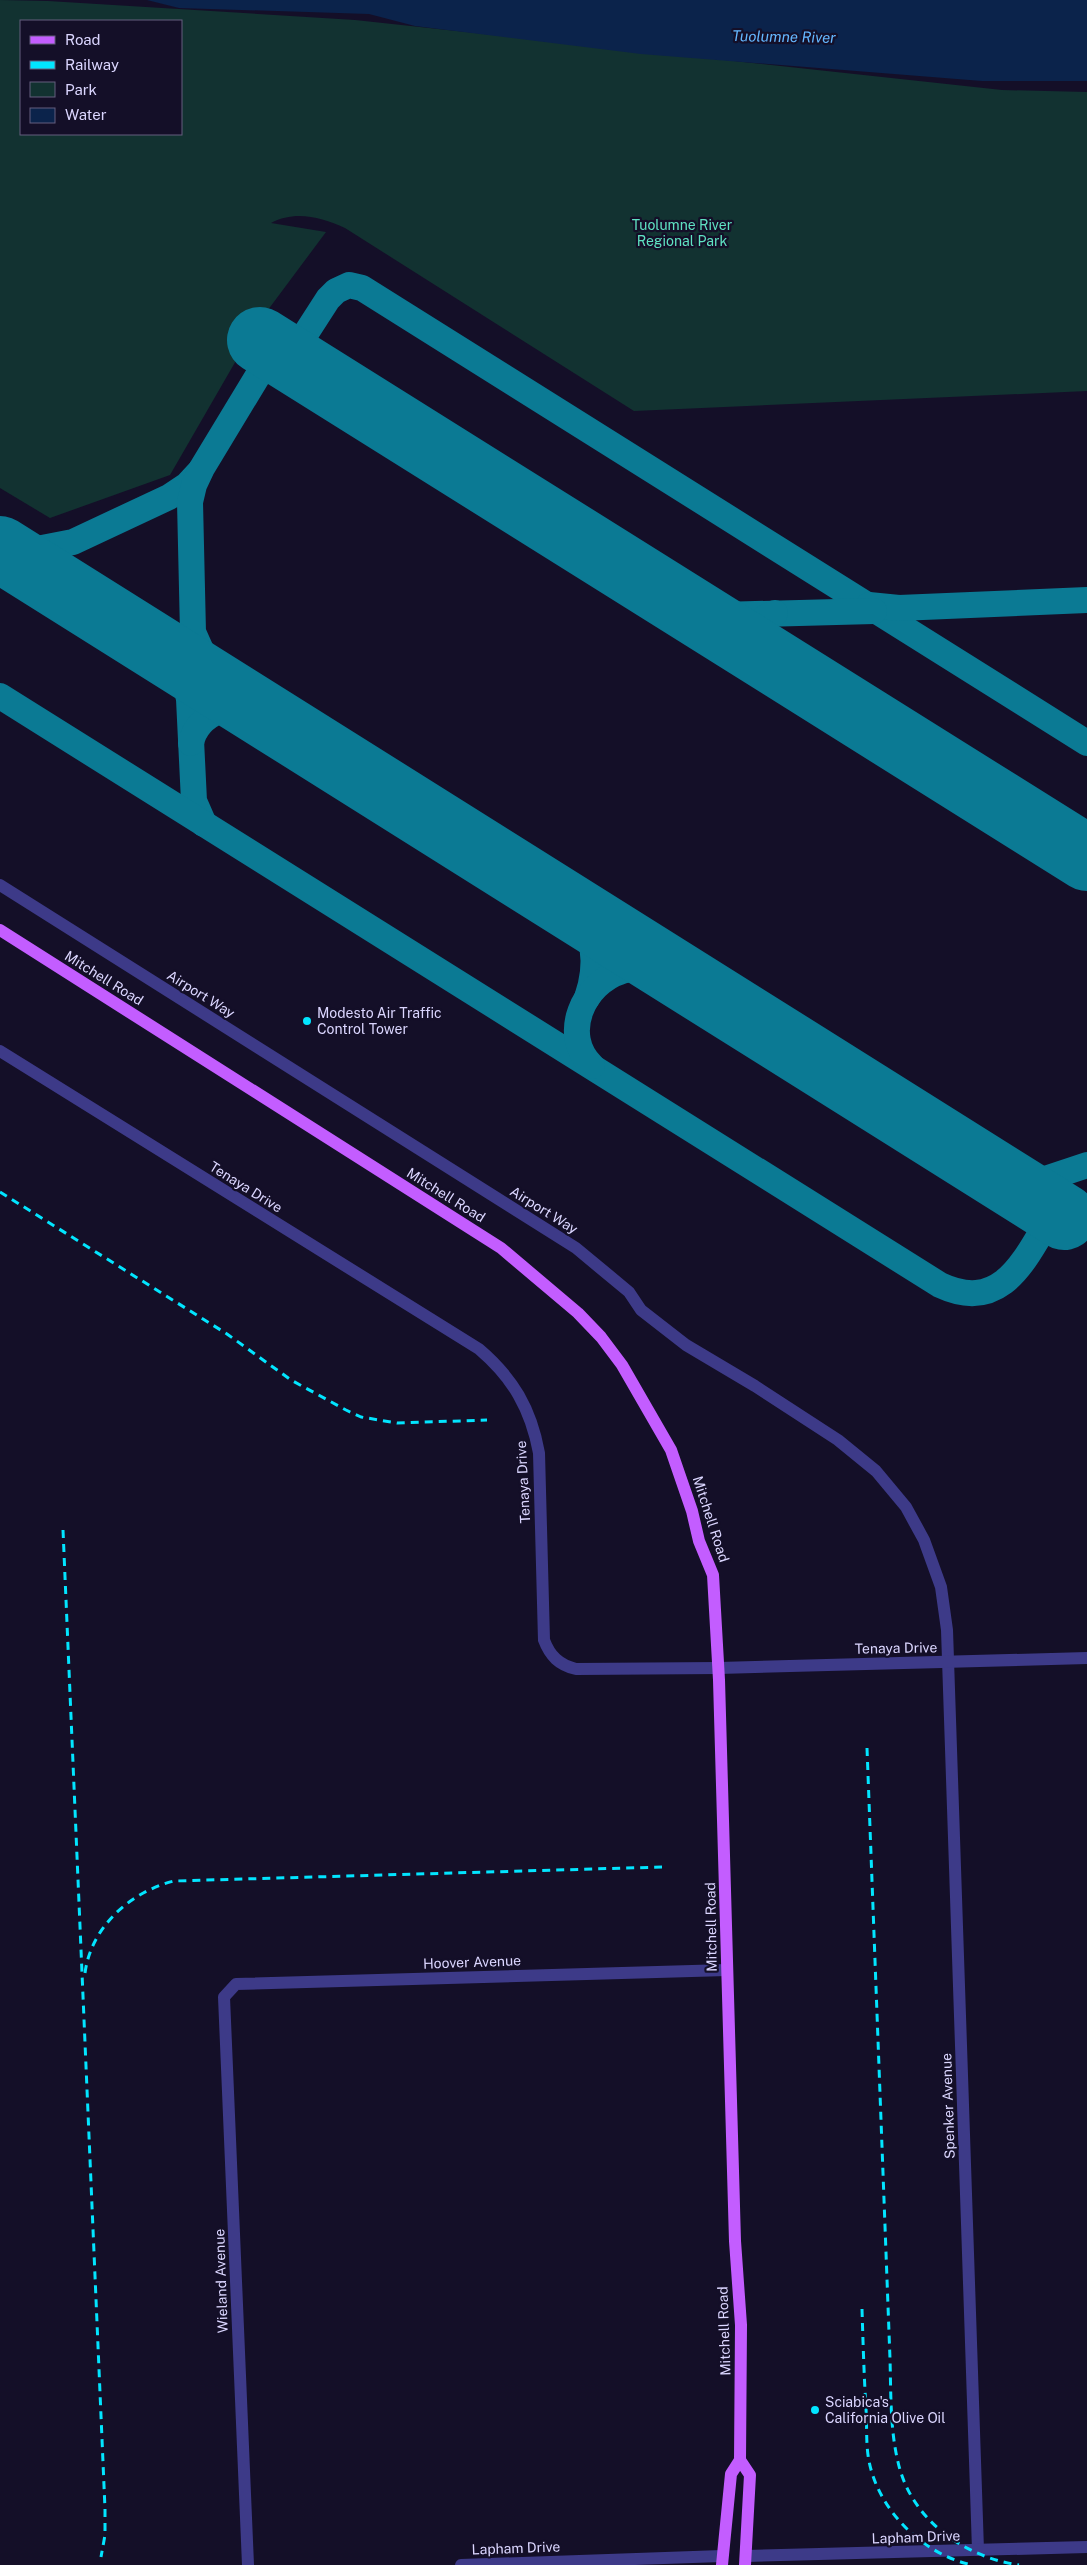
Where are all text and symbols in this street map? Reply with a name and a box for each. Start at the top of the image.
legend [20,20,182,135]
water label: Tuolumne River [732,27,836,46]
text: Road [65,31,101,48]
text: Railway [65,56,119,73]
text: Park [65,81,97,98]
text: Water [65,106,107,123]
park label: Tuolumne River Regional Park [632,217,732,249]
street label: Mitchell Road [62,948,146,1008]
street label: Airport Way [164,967,238,1021]
place label: Modesto Air Traffic Control Tower [317,1005,442,1037]
marker: Modesto Air Traffic Control Tower [301,1015,313,1027]
street label: Tenaya Drive [207,1158,285,1216]
street label: Mitchell Road [404,1165,488,1225]
street label: Airport Way [507,1183,581,1237]
street label: Tenaya Drive [513,1440,533,1524]
street label: Mitchell Road [690,1474,732,1564]
street label: Tenaya Drive [854,1639,938,1657]
street label: Mitchell Road [702,1882,720,1972]
street label: Hoover Avenue [423,1952,521,1972]
street label: Spenker Avenue [938,2053,958,2159]
street label: Wieland Avenue [211,2228,231,2334]
street label: Mitchell Road [714,2286,734,2376]
place label: Sciabica's California Olive Oil [825,2394,945,2426]
marker: Sciabica's California Olive Oil [809,2404,821,2416]
street label: Lapham Drive [871,2527,961,2547]
street label: Lapham Drive [471,2538,561,2558]

